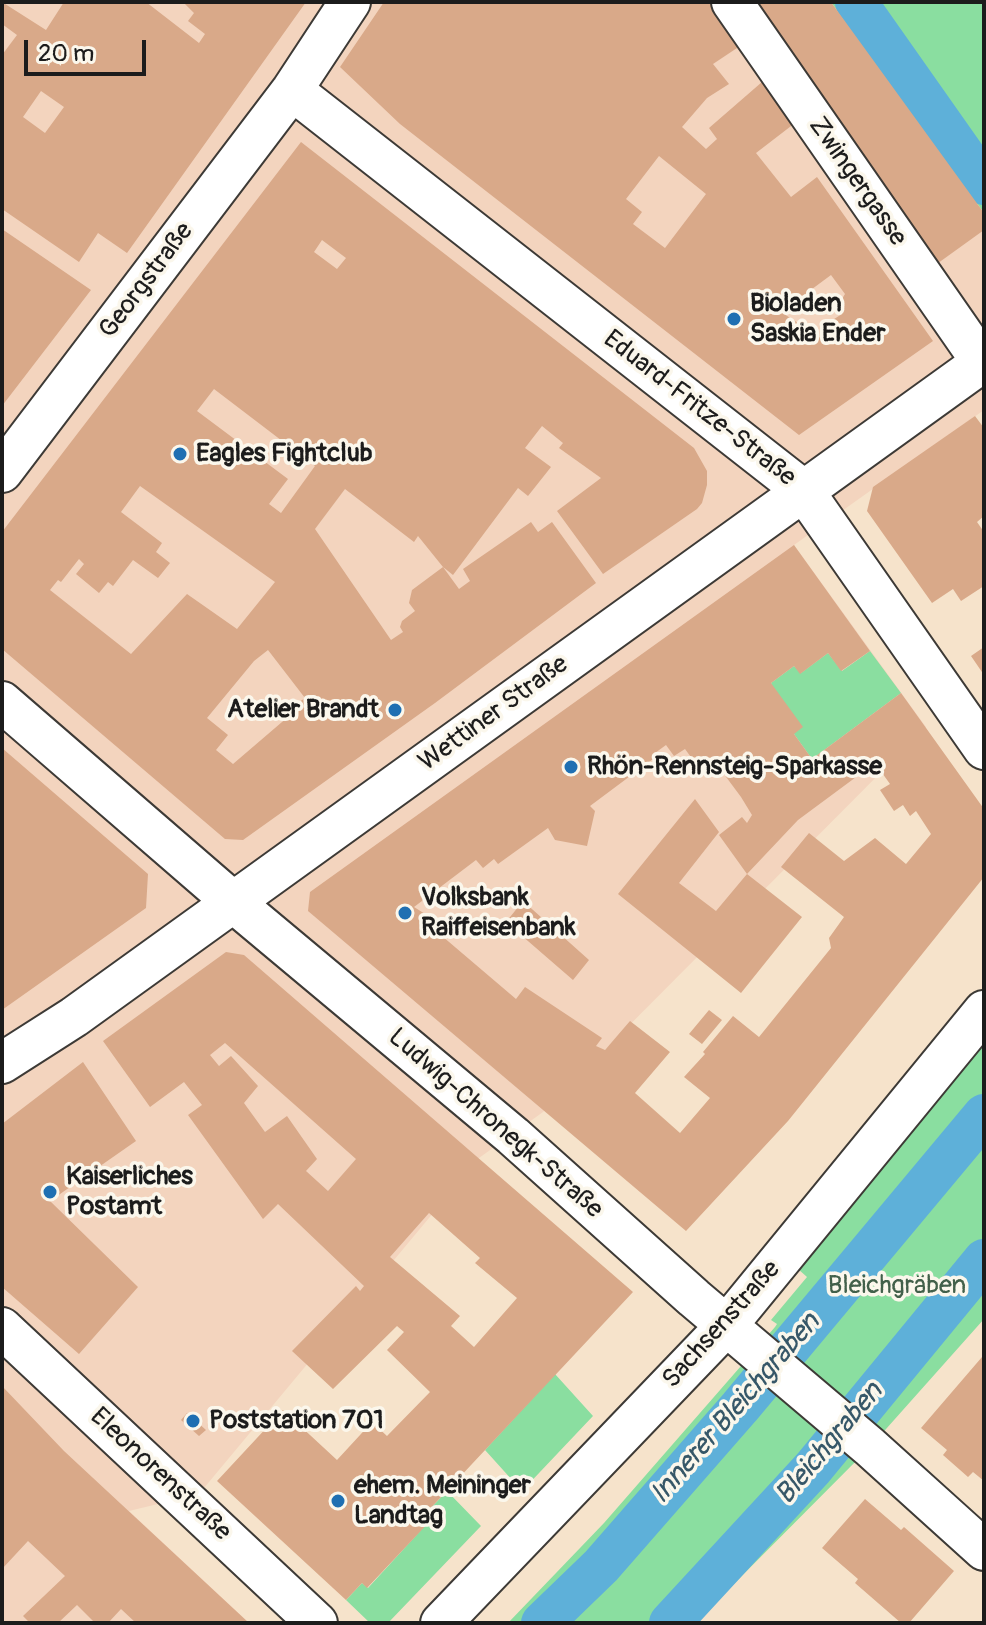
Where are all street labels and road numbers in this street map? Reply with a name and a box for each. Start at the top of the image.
street label: Zwingergasse [801,112,913,252]
street label: Georgstraße [93,217,201,345]
street label: Eduard-Fritze-Straße [597,324,801,494]
street label: Wettiner Straße [413,649,575,779]
street label: Ludwig-Chronegk-Straße [381,1022,609,1226]
street label: Sachsenstraße [656,1255,788,1395]
street label: Eleonorenstraße [83,1402,237,1548]

